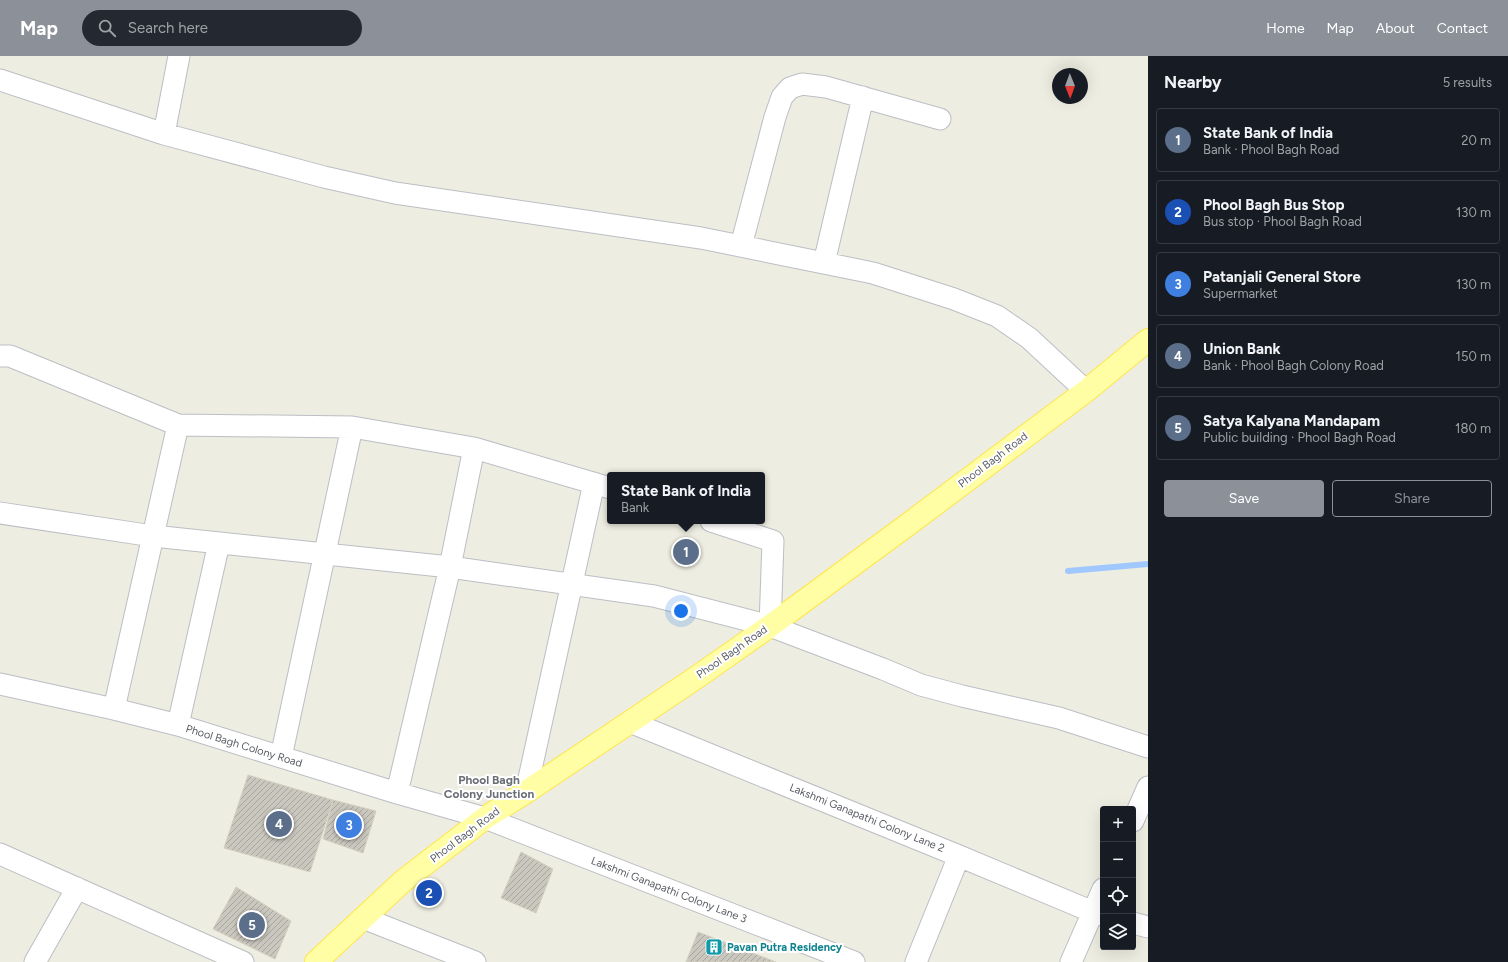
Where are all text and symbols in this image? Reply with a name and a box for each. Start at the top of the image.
search box [82,10,362,46]
text: Map [20,17,58,40]
icon: search [96,17,118,39]
text: Search here [128,19,208,37]
text: Home [1266,20,1305,37]
text: Map [1327,20,1354,37]
text: About [1376,20,1415,37]
text: Contact [1437,20,1488,37]
north arrow [1052,68,1088,104]
text: Nearby [1164,72,1222,92]
text: 5 results [1443,75,1492,90]
text: State Bank of India [1203,124,1333,142]
text: 1 [1175,133,1181,148]
text: 20 m [1461,133,1491,148]
text: Bank · Phool Bagh Road [1203,142,1339,157]
text: Phool Bagh Bus Stop [1203,196,1345,214]
text: 2 [1174,205,1182,220]
text: 130 m [1456,205,1491,220]
text: Bus stop · Phool Bagh Road [1203,214,1362,229]
text: Patanjali General Store [1203,268,1361,286]
text: 3 [1174,277,1182,292]
text: 130 m [1456,277,1491,292]
text: Supermarket [1203,286,1278,301]
text: Union Bank [1203,340,1281,358]
text: 4 [1174,349,1182,364]
text: 150 m [1456,349,1491,364]
text: Bank · Phool Bagh Colony Road [1203,358,1384,373]
text: Satya Kalyana Mandapam [1203,412,1380,430]
text: 5 [1174,421,1182,436]
text: 180 m [1455,421,1491,436]
street label: Phool Bagh Road [956,430,1030,490]
text: Public building · Phool Bagh Road [1203,430,1396,445]
popup [607,472,765,524]
button: Save [1164,480,1324,517]
button: Share [1332,480,1492,517]
text: State Bank of India [621,482,751,500]
text: Bank [621,500,649,515]
pin: 1 [673,537,699,567]
your location [671,601,691,621]
street label: Phool Bagh Road [694,623,770,681]
street label: Phool Bagh Colony Road [184,722,304,770]
district label: Phool Bagh Colony Junction [444,773,534,801]
street label: Lakshmi Ganapathi Colony Lane 2 [788,781,946,855]
street label: Phool Bagh Road [428,805,502,865]
map controls [1100,806,1136,950]
button: + [1100,806,1136,842]
pin: 4 [266,809,292,839]
pin: 3 [336,810,362,840]
button: − [1100,842,1136,878]
street label: Lakshmi Ganapathi Colony Lane 3 [589,854,749,926]
pin: 2 [416,878,442,908]
button: locate [1100,878,1136,914]
pin: 5 [239,910,265,940]
button: layers [1100,914,1136,950]
building icon: Pavan Putra Residency [704,937,724,957]
place label: Pavan Putra Residency [727,941,843,954]

